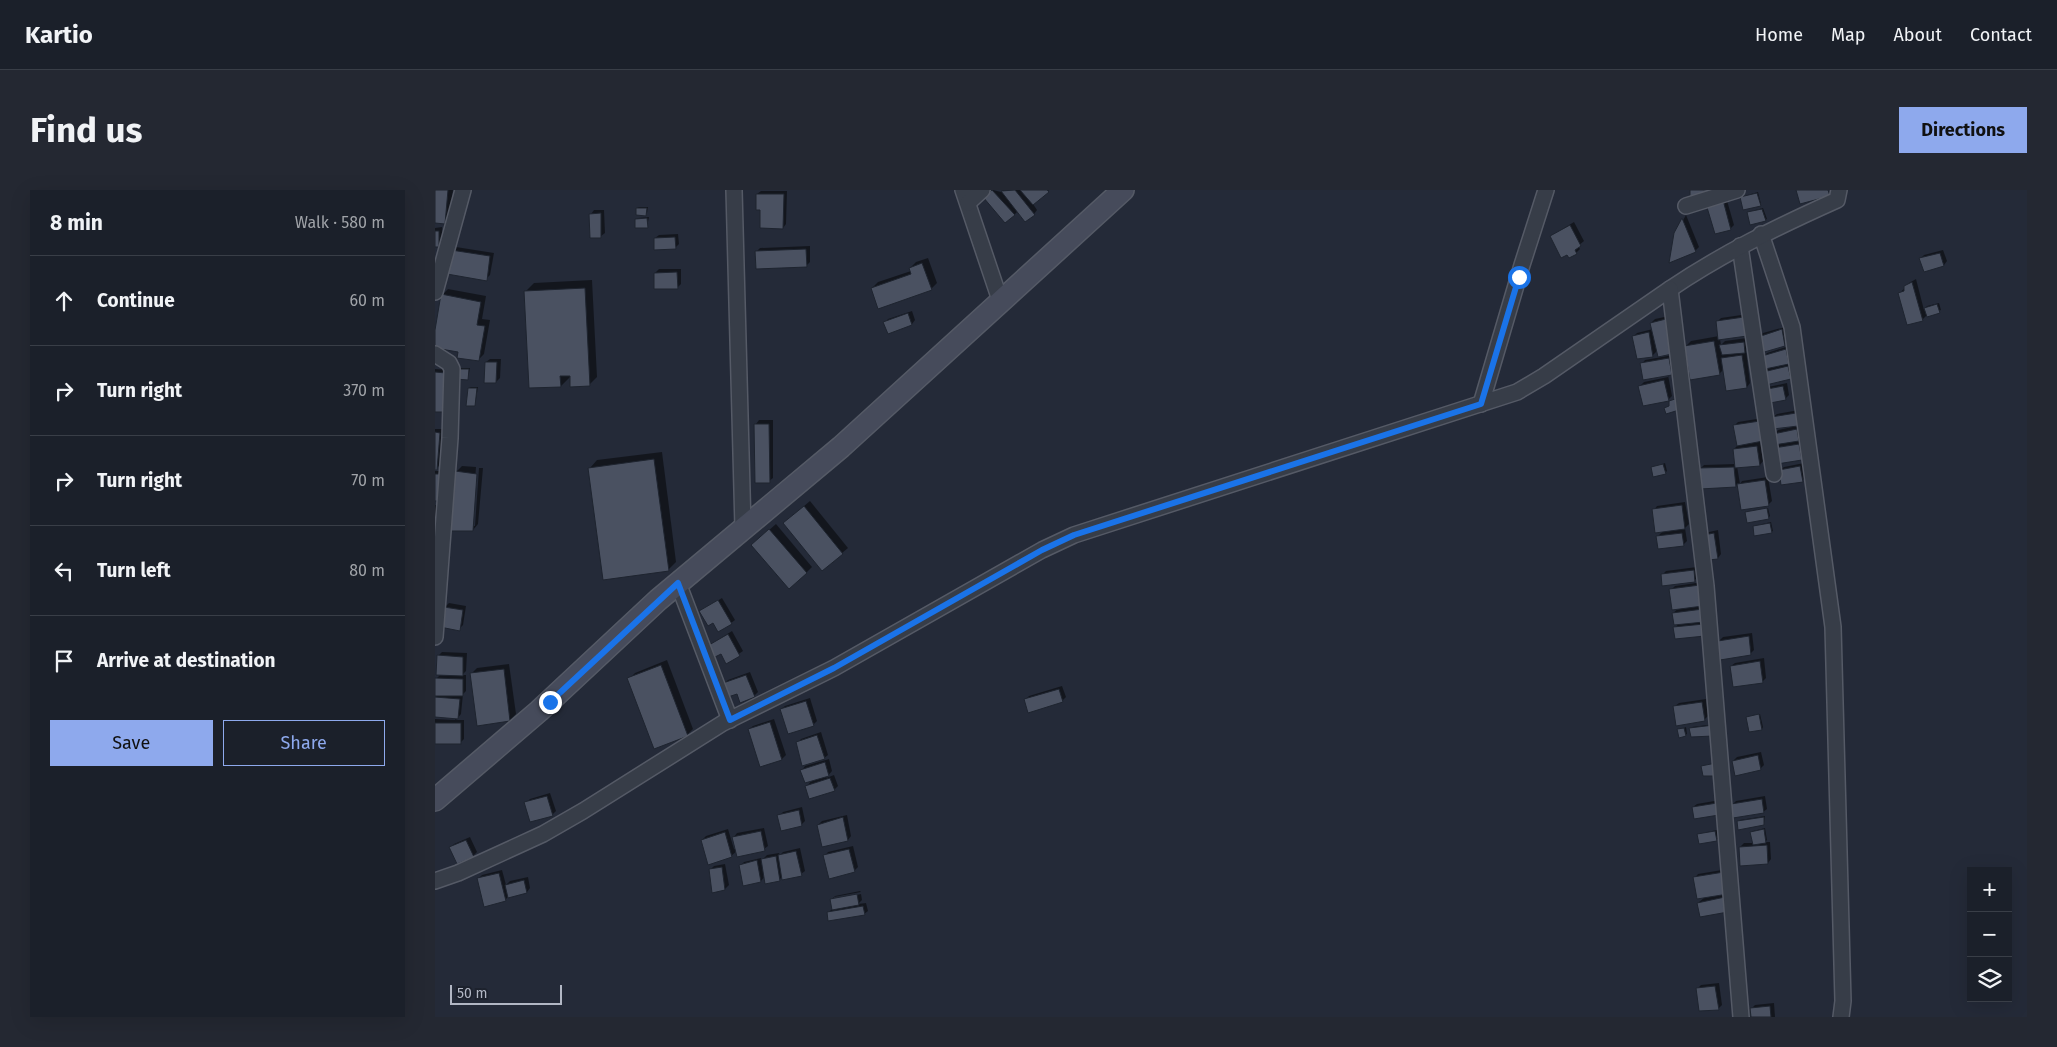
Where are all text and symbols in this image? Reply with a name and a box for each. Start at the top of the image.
text: Kartio [25,21,93,49]
text: Home [1755,24,1803,46]
text: Map [1831,24,1865,46]
text: About [1893,24,1942,46]
text: Contact [1970,24,2032,46]
button: Directions [1899,107,2027,153]
text: Find us [30,109,142,151]
text: 8 min [50,210,103,236]
text: Walk · 580 m [295,213,385,232]
route start [1508,266,1531,289]
icon: ahead [50,287,78,315]
text: Continue [97,289,175,312]
text: 60 m [350,291,385,310]
icon: right [50,377,78,405]
text: Turn right [97,379,182,402]
text: 370 m [343,381,385,400]
icon: right [50,467,78,495]
text: Turn right [97,469,182,492]
text: 70 m [351,471,385,490]
icon: left [50,557,78,585]
text: Turn left [97,559,171,582]
text: 80 m [349,561,385,580]
icon: arrive [50,647,78,675]
text: Arrive at destination [97,649,276,672]
route end [539,691,562,714]
button: Save [50,720,213,766]
button: Share [223,720,385,766]
map controls [1967,867,2012,1002]
button: + [1967,867,2012,912]
button: − [1967,912,2012,957]
button: layers [1967,957,2012,1002]
scale bar [450,982,563,1005]
text: 50 m [457,985,488,1002]

